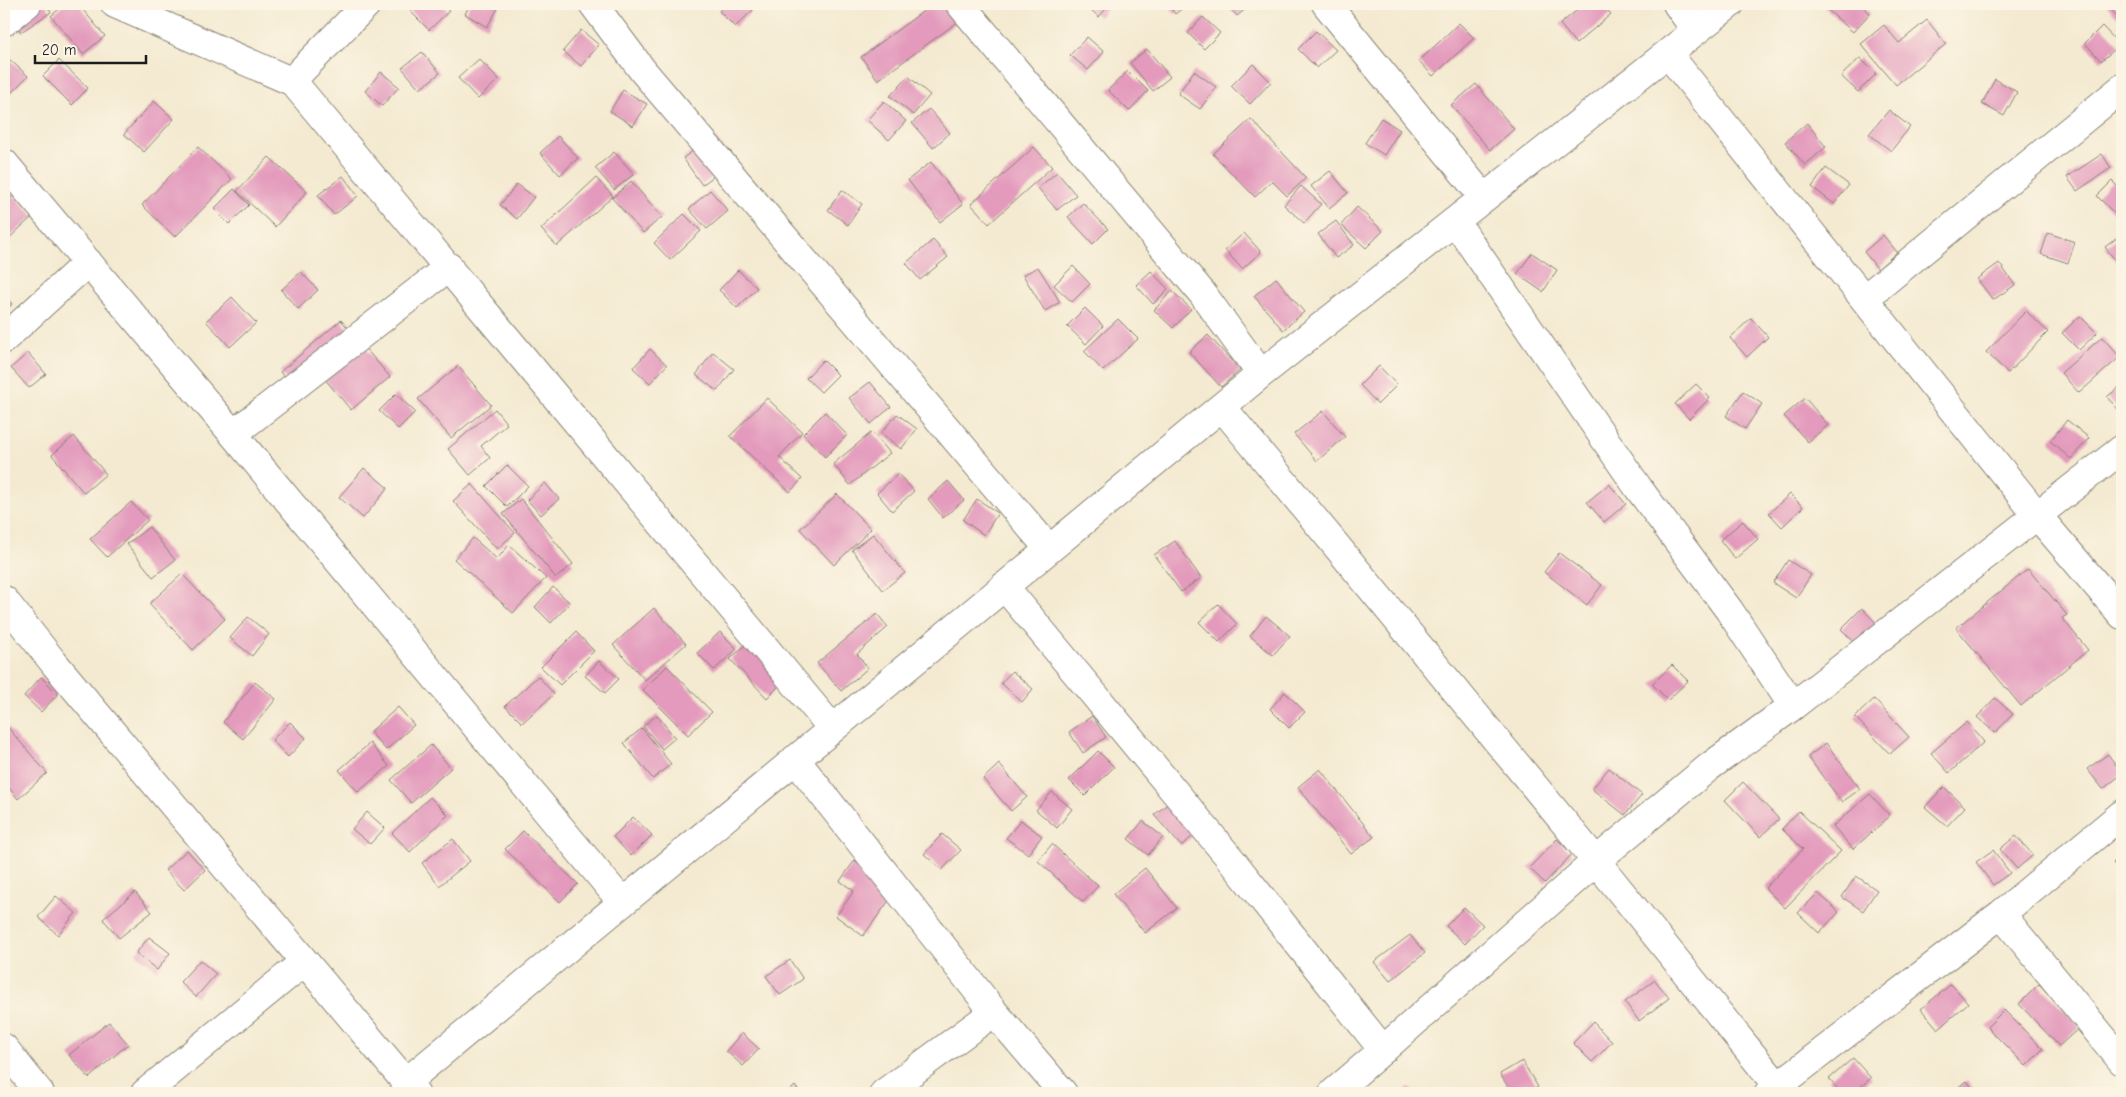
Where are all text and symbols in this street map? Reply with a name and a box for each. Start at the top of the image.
scale bar [35,32,146,64]
text: 20 m [42,41,76,59]

